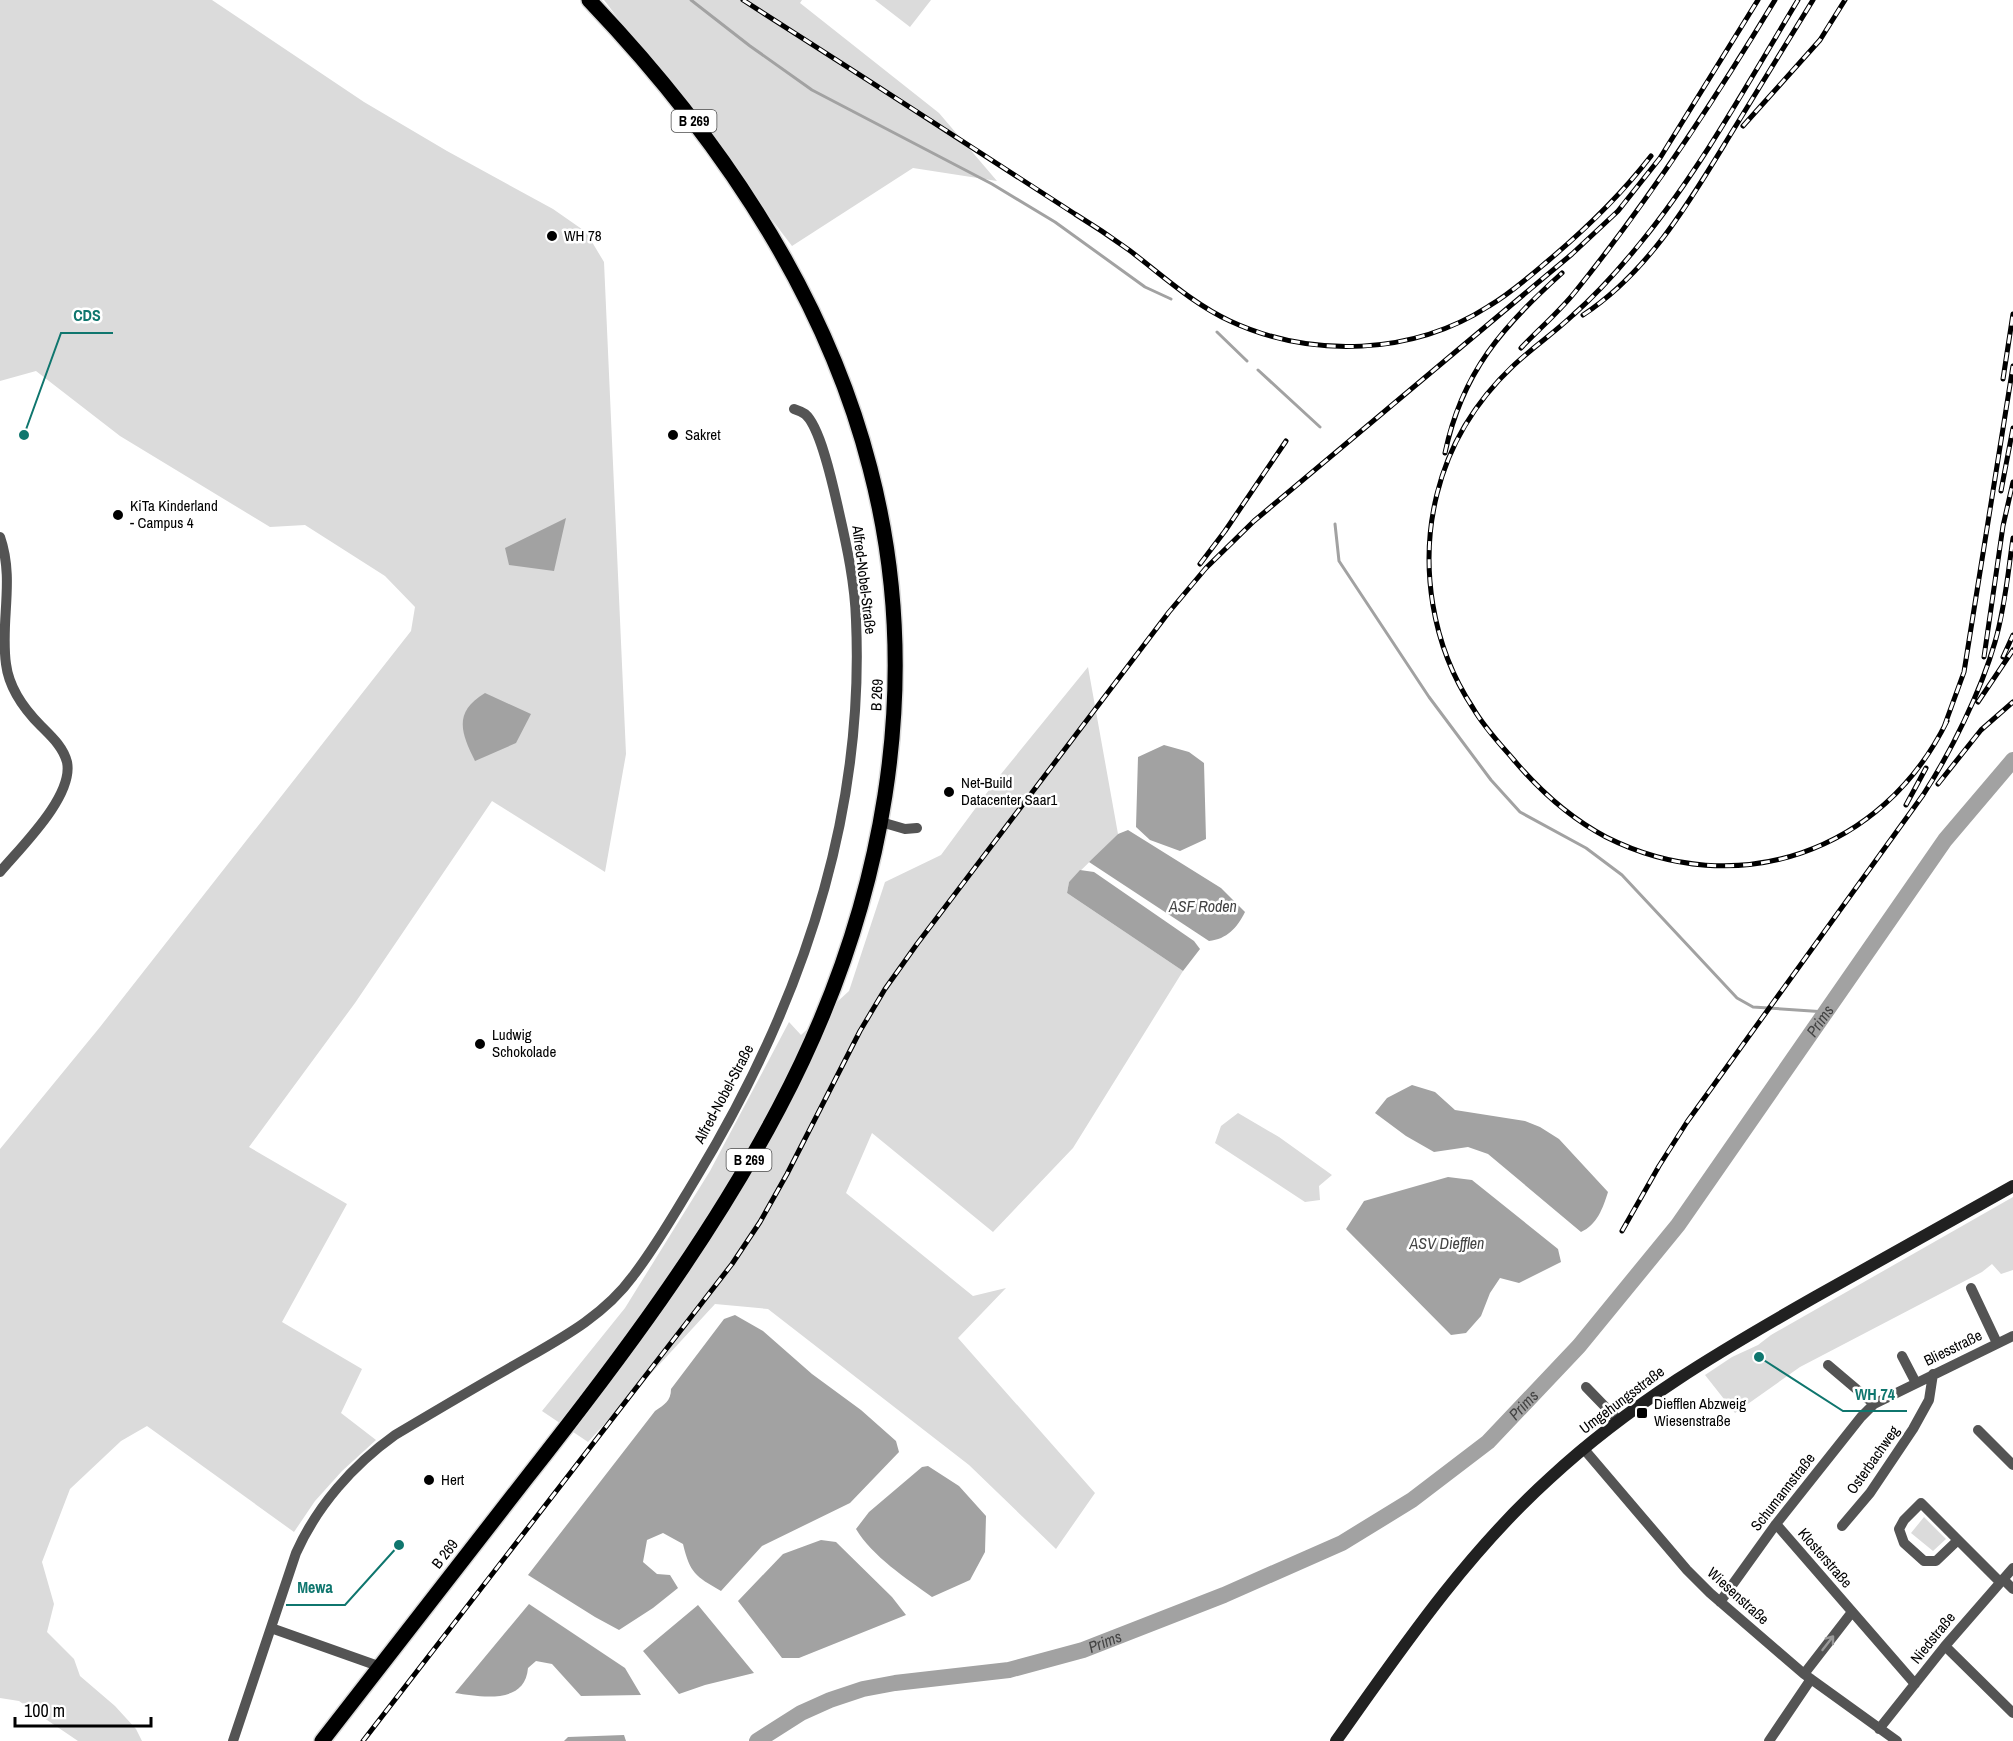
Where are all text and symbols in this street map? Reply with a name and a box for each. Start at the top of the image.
road number: B 269 [672,110,716,132]
place label: WH 78 [564,225,602,246]
marker: WH 78 [545,229,559,243]
callout: CDS [61,299,113,333]
text: CDS [73,304,101,326]
place label: Sakret [685,424,721,445]
marker: Sakret [666,428,680,442]
place label: KiTa Kinderland - Campus 4 [130,495,218,533]
marker: KiTa Kinderland - Campus 4 [111,508,125,522]
street label: Alfred-Nobel-Straße [847,523,882,636]
street label: B 269 [865,678,888,712]
place label: Net-Build Datacenter Saar1 [961,772,1058,810]
marker: Net-Build Datacenter Saar1 [942,785,956,799]
water label: ASF Roden [1168,895,1237,917]
water label: Prims [1801,1000,1839,1041]
place label: Ludwig Schokolade [492,1024,556,1062]
marker: Ludwig Schokolade [473,1037,487,1051]
street label: Alfred-Nobel-Straße [688,1040,759,1148]
road number: B 269 [726,1149,771,1171]
water label: ASV Diefflen [1409,1232,1484,1254]
street label: Bliesstraße [1920,1324,1985,1371]
street label: Umgehungsstraße [1575,1361,1669,1438]
callout: WH 74 [1843,1377,1907,1411]
text: WH 74 [1855,1383,1896,1405]
water label: Prims [1503,1384,1543,1425]
place label: Diefflen Abzweig Wiesenstraße [1654,1393,1746,1431]
marker: Diefflen Abzweig Wiesenstraße [1635,1406,1649,1420]
street label: Osterbachweg [1841,1421,1904,1498]
street label: Schumannstraße [1745,1448,1820,1535]
place label: Hert [441,1469,465,1490]
marker: Hert [422,1473,436,1487]
street label: Klosterstraße [1793,1523,1857,1592]
street label: B 269 [426,1534,463,1573]
street label: Wiesenstraße [1703,1562,1774,1629]
callout: Mewa [286,1571,345,1605]
text: Mewa [297,1576,334,1598]
street label: Niedstraße [1905,1607,1960,1668]
water label: Prims [1085,1625,1125,1658]
one-way arrow [1822,1635,1835,1651]
scale bar [15,1690,152,1728]
text: 100 m [24,1698,65,1723]

